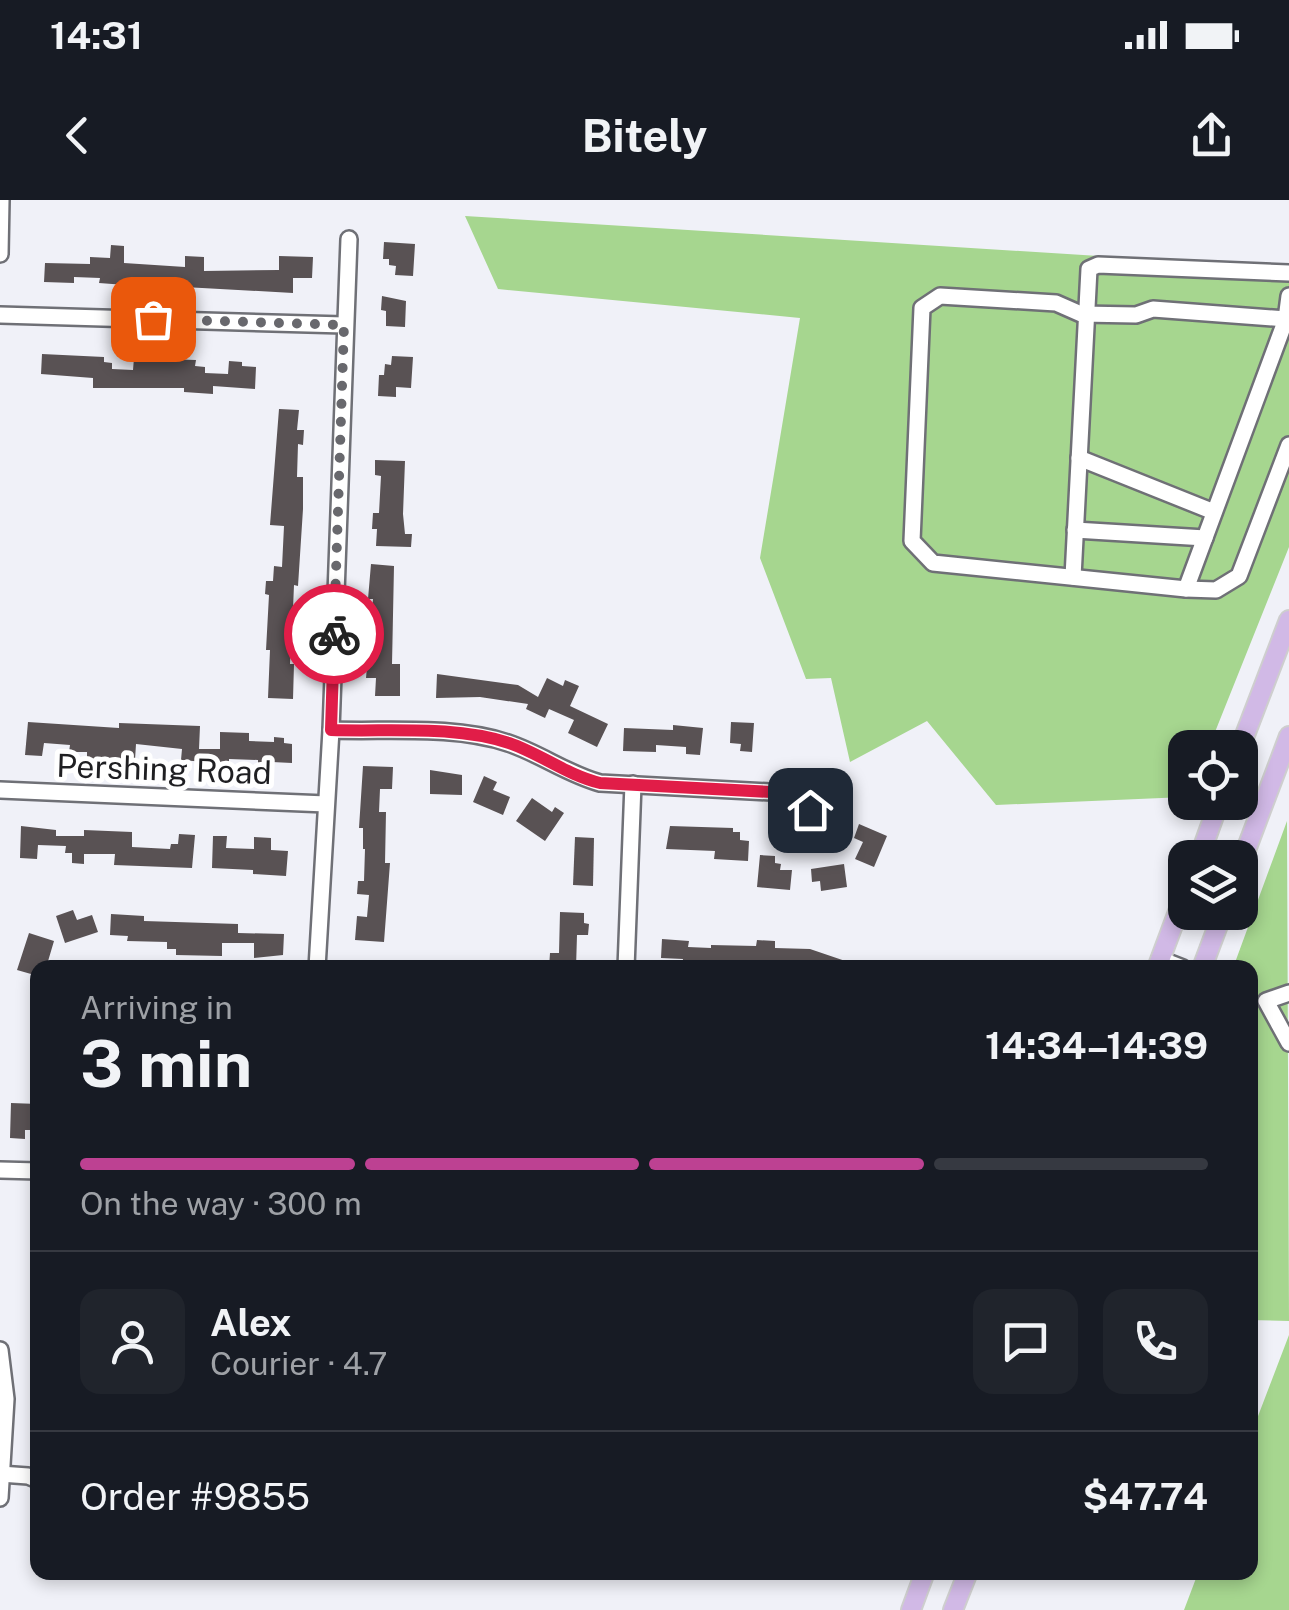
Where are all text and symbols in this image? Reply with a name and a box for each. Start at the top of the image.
text: 14:31 [50,13,143,58]
icon: back [50,108,105,163]
icon: share [1184,108,1239,163]
text: Bitely [582,109,707,162]
pin [111,277,196,362]
icon: bag [126,292,181,347]
courier [284,584,384,684]
icon: bike [307,607,362,662]
map controls [1168,730,1258,930]
button: locate [1168,730,1258,820]
street label: Pershing Road [56,747,272,791]
pin [768,768,853,853]
icon: home [783,783,838,838]
button: layers [1168,840,1258,930]
text: Arriving in [80,989,233,1026]
text: 14:34–14:39 [985,1023,1208,1068]
text: 3 min [80,1025,252,1102]
text: On the way · 300 m [80,1185,362,1222]
button: person [80,1289,185,1394]
button: chat [973,1289,1078,1394]
button: phone [1103,1289,1208,1394]
text: Alex [210,1300,292,1345]
text: Courier · 4.7 [210,1345,387,1382]
text: Order #9855 [80,1474,310,1519]
text: $47.74 [1082,1474,1208,1519]

